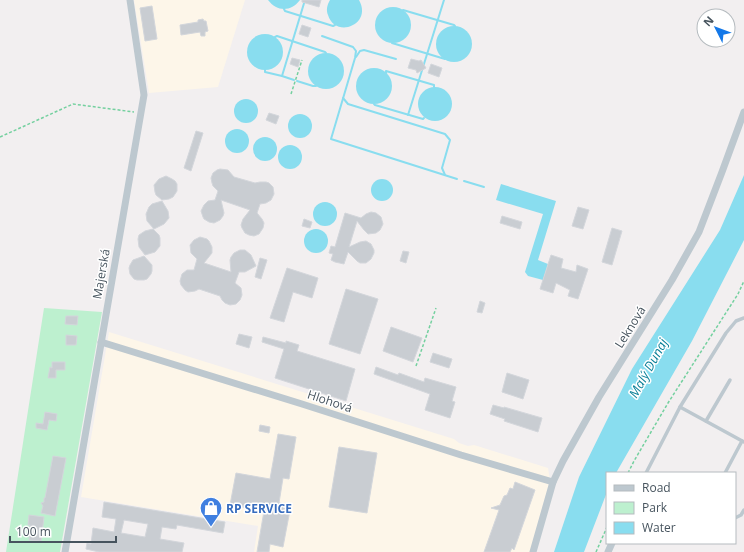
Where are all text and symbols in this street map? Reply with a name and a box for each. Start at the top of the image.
north arrow [696,8,736,48]
text: N [700,13,717,29]
street label: Majerská [88,247,114,301]
street label: Leknová [610,303,650,351]
water label: Malý Dunaj [624,335,672,401]
street label: Hlohová [305,386,355,416]
legend [606,472,736,544]
text: Road [642,479,671,496]
shop icon: RP SERVICE [198,495,224,528]
text: Park [642,499,668,516]
place label: RP SERVICE [226,500,292,517]
scale bar [10,518,116,544]
text: Water [642,519,676,536]
text: 100 m [16,523,51,540]

